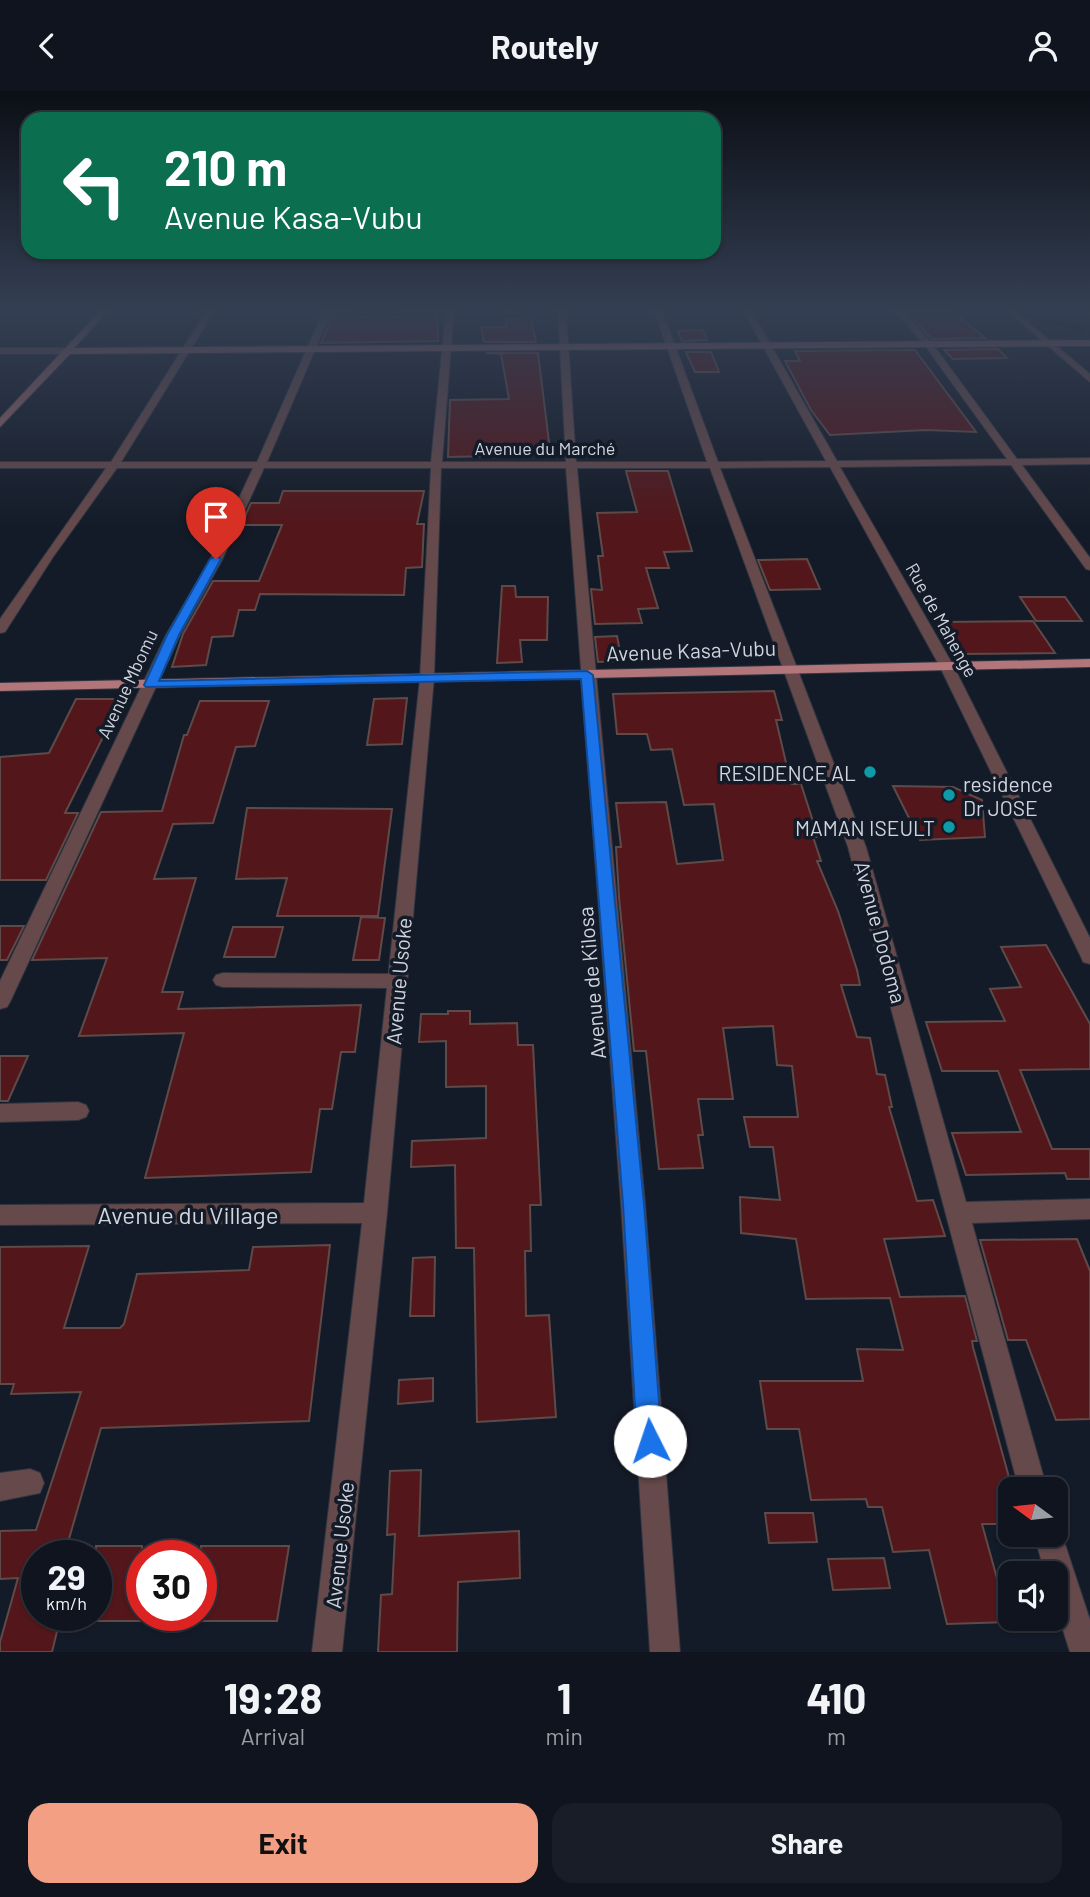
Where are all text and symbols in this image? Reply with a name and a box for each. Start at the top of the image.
icon: back [28,27,66,65]
text: Routely [491,27,599,65]
icon: person [1024,27,1062,65]
text: 210 m [164,137,287,196]
icon: left [49,140,140,231]
text: Avenue Kasa-Vubu [164,197,423,235]
street label: Avenue du Marché [475,437,615,459]
pin [186,487,246,559]
icon: arrive [197,498,235,536]
street label: Rue de Mahenge [902,559,982,681]
street label: Avenue Mbomu [92,626,162,742]
street label: Avenue Kasa-Vubu [606,635,776,665]
place label: RESIDENCE AL [719,760,856,785]
marker: RESIDENCE AL [862,764,878,780]
place label: residence Dr JOSE [963,771,1053,820]
marker: residence Dr JOSE [941,787,957,803]
place label: MAMAN ISEULT [795,815,935,840]
marker: MAMAN ISEULT [941,819,957,835]
street label: Avenue Dodoma [850,858,912,1006]
street label: Avenue de Kilosa [572,906,610,1060]
street label: Avenue Usoke [380,916,416,1046]
street label: Avenue du Village [97,1200,279,1229]
position arrow [613,1404,687,1478]
north arrow [998,1477,1068,1547]
map controls [998,1477,1068,1631]
street label: Avenue Usoke [320,1480,358,1610]
speed limit sign: 30 [126,1540,217,1631]
text: 29 [47,1555,86,1597]
button: sound [998,1561,1068,1631]
text: km/h [46,1592,87,1614]
text: 19:28 [223,1672,322,1722]
text: 1 [557,1672,572,1722]
text: 410 [806,1672,867,1722]
text: Arrival [241,1722,305,1750]
text: min [546,1722,583,1750]
text: m [827,1722,846,1750]
button: Exit [28,1803,538,1883]
button: Share [552,1803,1062,1883]

